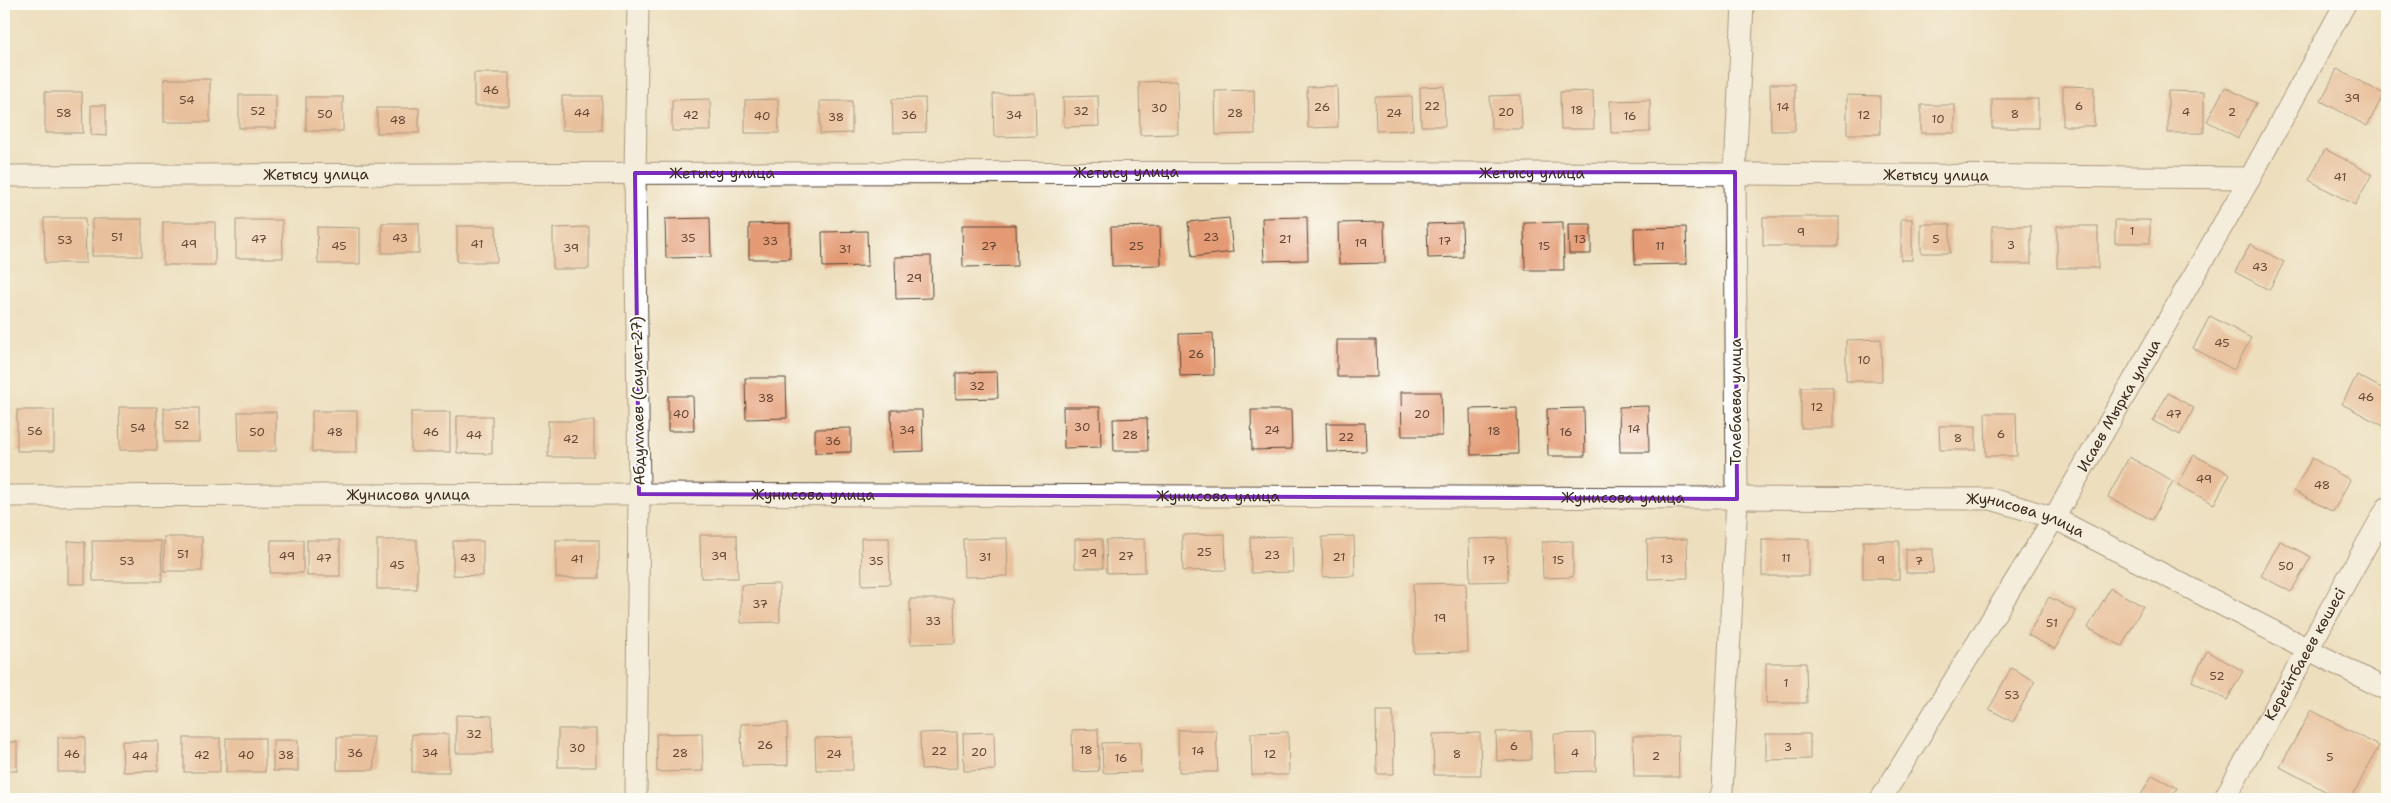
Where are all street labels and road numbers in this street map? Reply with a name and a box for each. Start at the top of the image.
street label: Жетысу улица [1073,162,1180,183]
street label: Жетысу улица [669,163,776,183]
street label: Жетысу улица [1479,163,1586,183]
street label: Жетысу улица [263,164,370,185]
street label: Жетысу улица [1883,165,1990,186]
street label: Абдуллаев (Саулет-27) [627,316,649,486]
street label: Исаев Мырка улица [2073,335,2165,475]
street label: Толебаева улица [1726,338,1746,466]
street label: Жунисова улица [751,484,876,505]
street label: Жунисова улица [346,485,471,505]
street label: Жунисова улица [1156,486,1281,506]
street label: Жунисова улица [1561,487,1686,508]
street label: Жунисова улица [1966,488,2089,542]
street label: Керейтбаеев көшесі [2260,584,2350,724]

